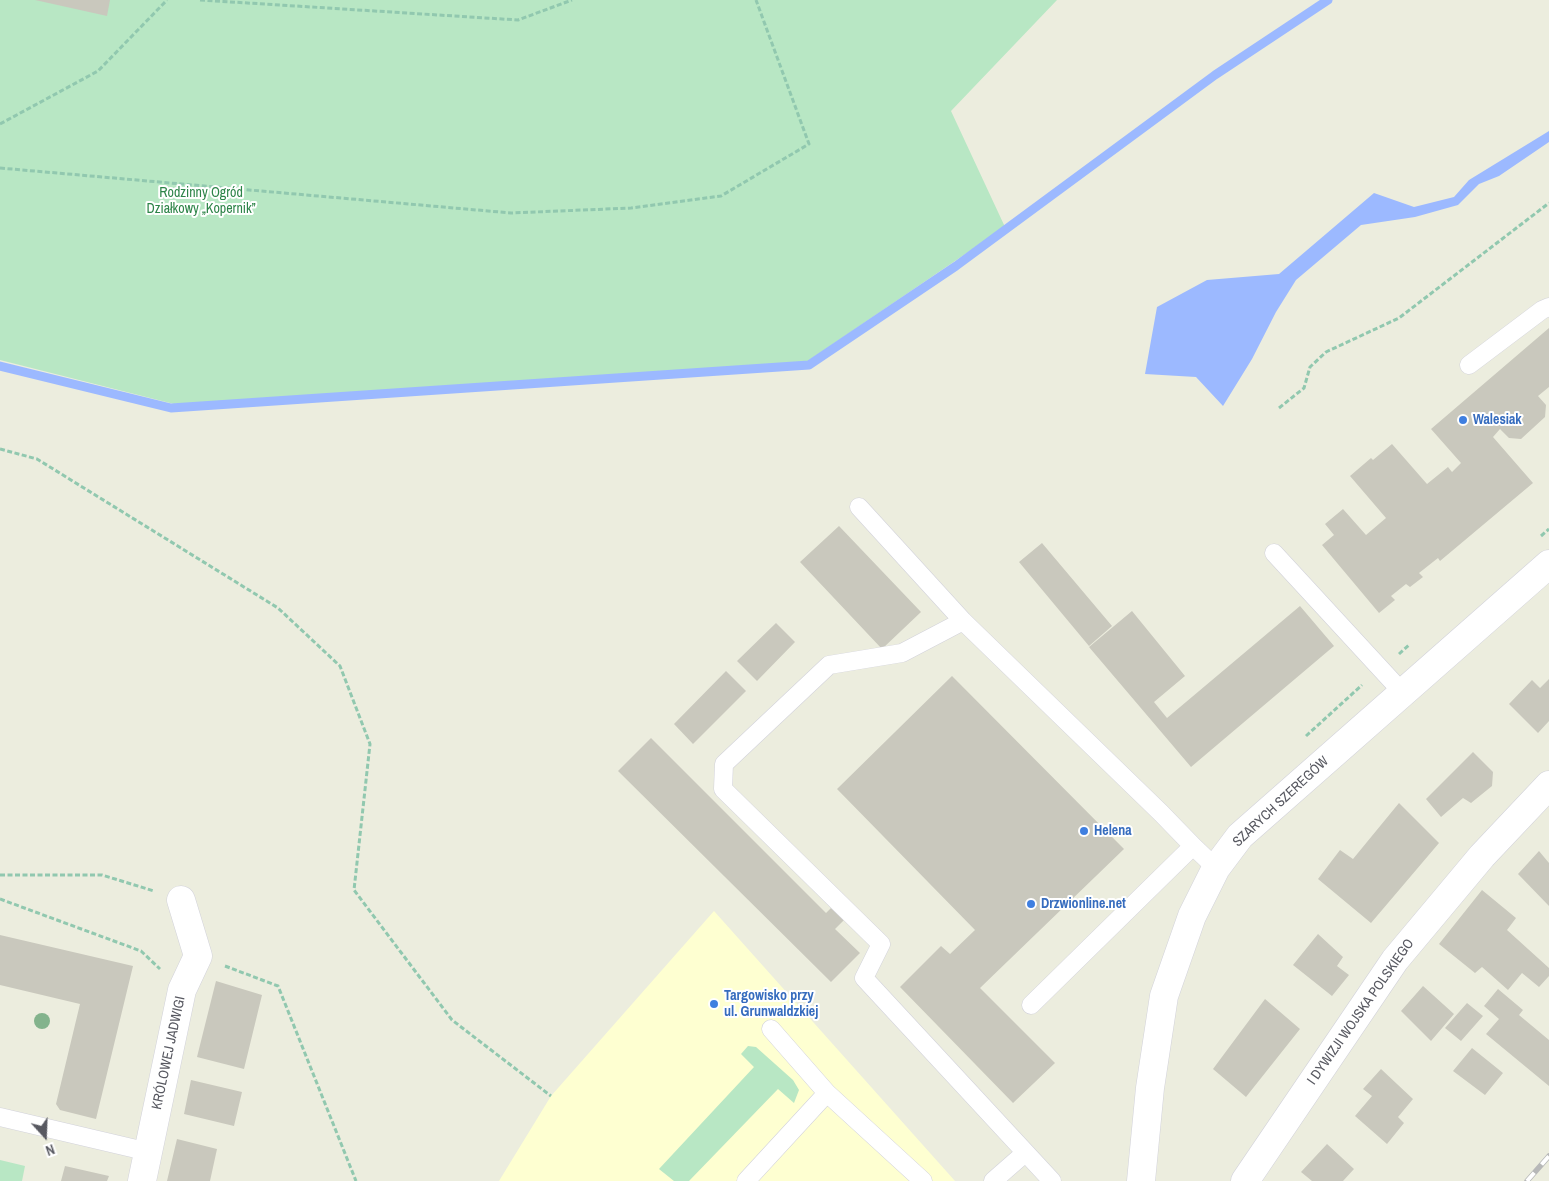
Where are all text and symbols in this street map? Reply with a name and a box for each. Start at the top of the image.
park label: Rodzinny Ogród Działkowy „Kopernik” [146,185,256,218]
place label: Walesiak [1473,412,1522,428]
marker: Walesiak [1457,414,1469,426]
street label: SZARYCH SZEREGÓW [1230,753,1332,851]
place label: Helena [1094,823,1132,839]
marker: Helena [1078,825,1090,837]
place label: Drzwionline.net [1041,896,1126,912]
marker: Drzwionline.net [1025,898,1037,910]
street label: I DYWIZJI WOJSKA POLSKIEGO [1304,936,1418,1088]
place label: Targowisko przy ul. Grunwaldzkiej [724,988,818,1020]
street label: KRÓLOWEJ JADWIGI [149,995,189,1111]
marker: Targowisko przy ul. Grunwaldzkiej [708,998,720,1010]
north arrow [20,1111,70,1161]
text: N [43,1140,57,1160]

